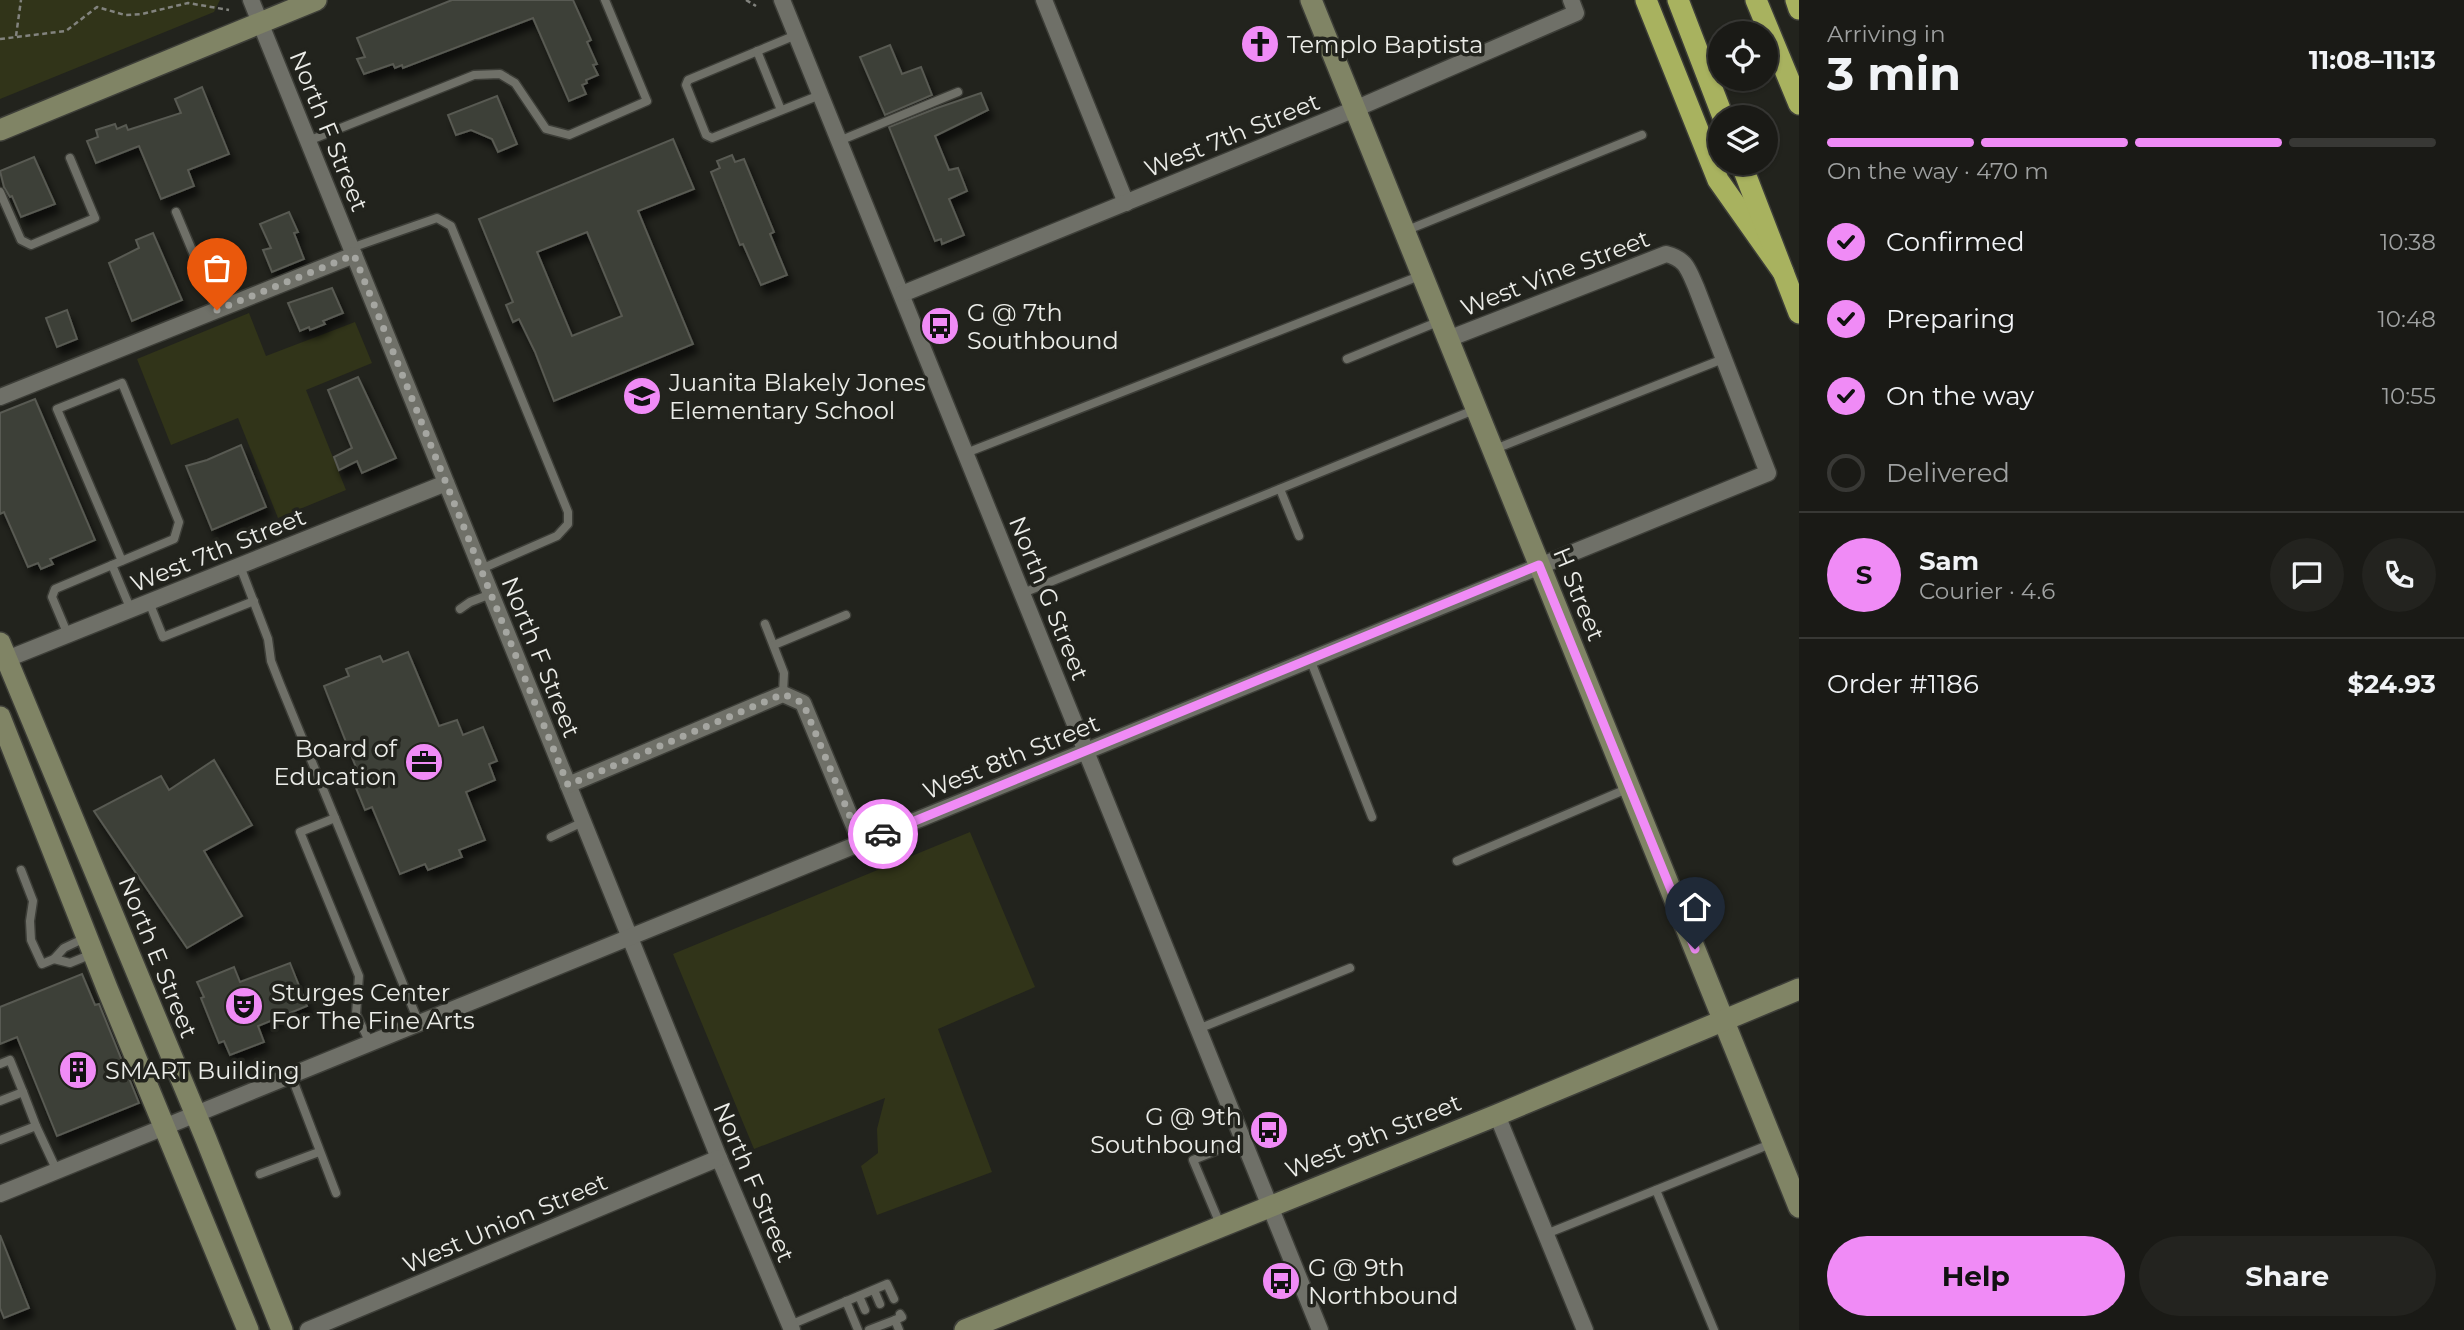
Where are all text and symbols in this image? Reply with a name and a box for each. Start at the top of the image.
text: Arriving in [1827,20,1946,48]
map controls [1708,21,1778,175]
button: locate [1708,21,1778,91]
church icon: Templo Baptista [1239,23,1281,65]
place label: Templo Baptista [1287,30,1483,59]
text: 11:08–11:13 [2309,44,2436,76]
text: 3 min [1827,45,1961,102]
street label: North F Street [284,46,375,216]
street label: West 7th Street [1140,87,1324,183]
button: layers [1708,105,1778,175]
text: On the way · 470 m [1827,157,2049,185]
icon: check [1827,223,1865,261]
street label: West Vine Street [1456,224,1654,322]
text: Confirmed [1886,226,2025,258]
text: 10:38 [2380,228,2436,256]
pin [187,238,247,310]
icon: bag [198,249,236,287]
place label: G @ 7th Southbound [967,298,1119,355]
icon: check [1827,300,1865,338]
text: Preparing [1886,303,2015,335]
bus stop icon: G @ 7th Southbound [919,305,961,347]
text: 10:48 [2377,305,2436,333]
place label: Juanita Blakely Jones Elementary School [668,368,926,425]
school or university icon: Juanita Blakely Jones Elementary School [621,375,663,417]
icon: check [1827,377,1865,415]
text: On the way [1886,380,2034,412]
text: 10:55 [2382,382,2436,410]
text: Delivered [1886,457,2010,489]
street label: West 7th Street [126,502,310,598]
street label: North G Street [1003,512,1095,684]
button: chat [2270,538,2344,612]
button: phone [2362,538,2436,612]
street label: H Street [1547,543,1611,645]
text: Sam [1919,545,1979,577]
text: S [1856,559,1872,591]
street label: North F Street [496,572,587,742]
text: Courier · 4.6 [1919,577,2055,605]
text: Order #1186 [1827,668,1979,700]
text: $24.93 [2347,668,2436,700]
street label: West 8th Street [919,708,1104,806]
place label: Board of Education [274,734,398,791]
office icon: Board of Education [403,741,445,783]
courier [848,799,918,869]
icon: car [864,815,902,853]
street label: North E Street [112,872,204,1042]
pin [1665,877,1725,949]
icon: home [1676,888,1714,926]
place label: Sturges Center For The Fine Arts [271,978,475,1035]
theatre icon: Sturges Center For The Fine Arts [223,985,265,1027]
building icon: SMART Building [57,1049,99,1091]
place label: SMART Building [105,1056,300,1085]
street label: West 9th Street [1281,1087,1465,1185]
street label: North F Street [707,1098,801,1267]
place label: G @ 9th Southbound [1090,1102,1242,1159]
bus stop icon: G @ 9th Southbound [1248,1109,1290,1151]
street label: West Union Street [398,1167,612,1279]
button: Help [1827,1236,2125,1316]
button: Share [2139,1236,2436,1316]
place label: G @ 9th Northbound [1308,1253,1458,1310]
bus stop icon: G @ 9th Northbound [1260,1260,1302,1302]

